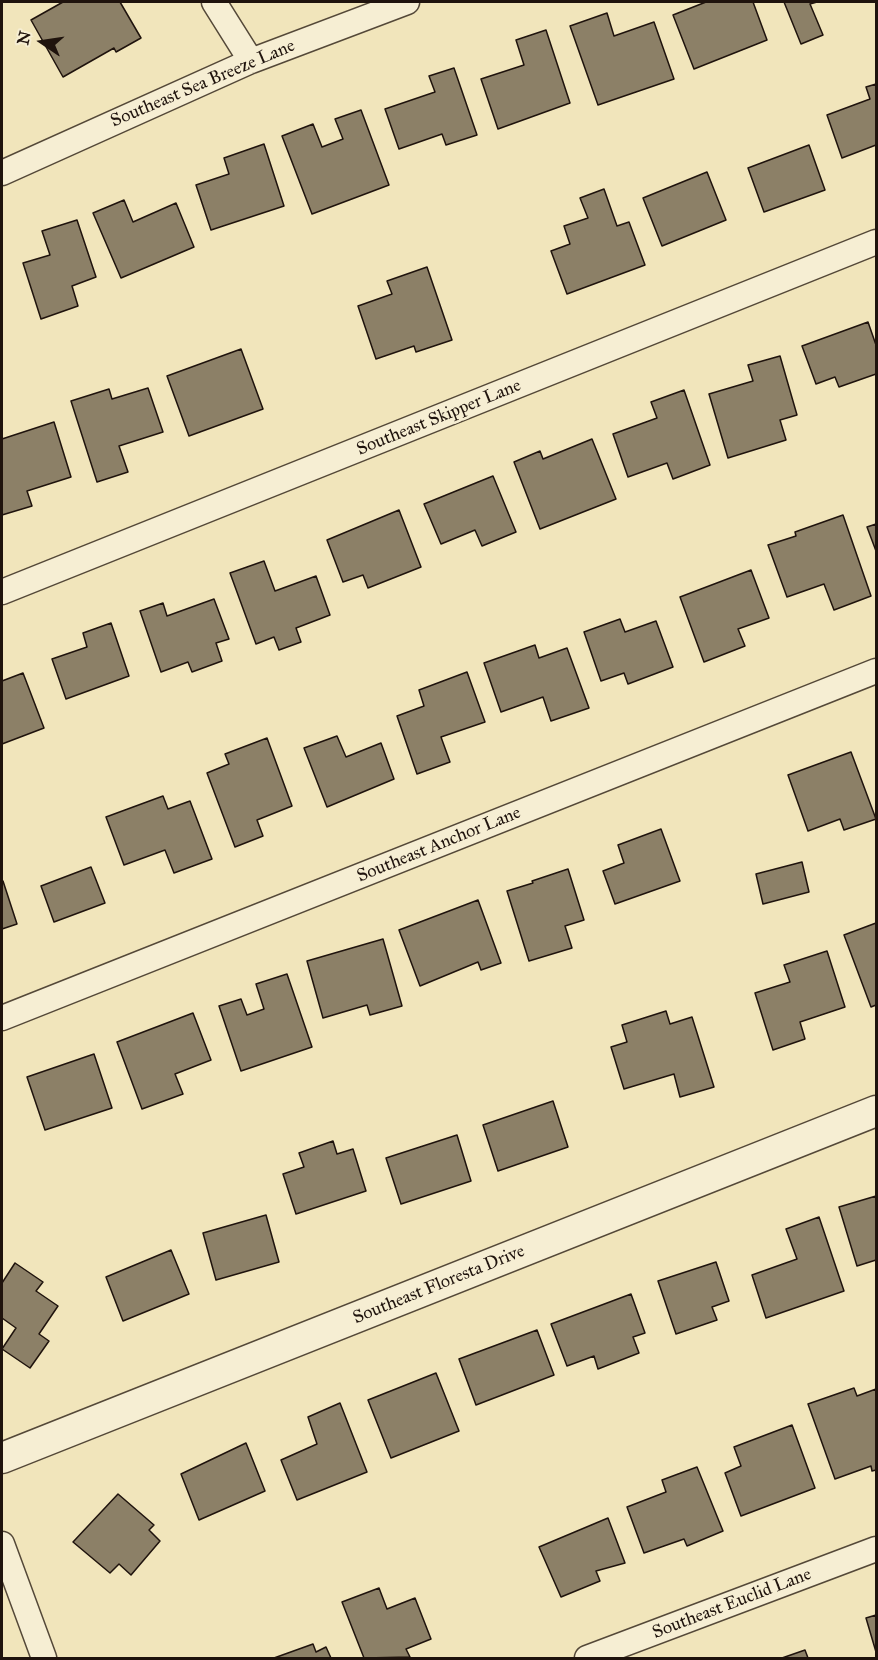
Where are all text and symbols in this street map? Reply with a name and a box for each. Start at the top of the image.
north arrow [12,12,72,72]
text: N [13,29,35,47]
street label: Southeast Sea Breeze Lane [108,35,298,133]
street label: Southeast Skipper Lane [354,375,524,461]
street label: Southeast Anchor Lane [354,802,524,888]
street label: Southeast Floresta Drive [350,1241,528,1329]
street label: Southeast Euclid Lane [650,1564,814,1644]

